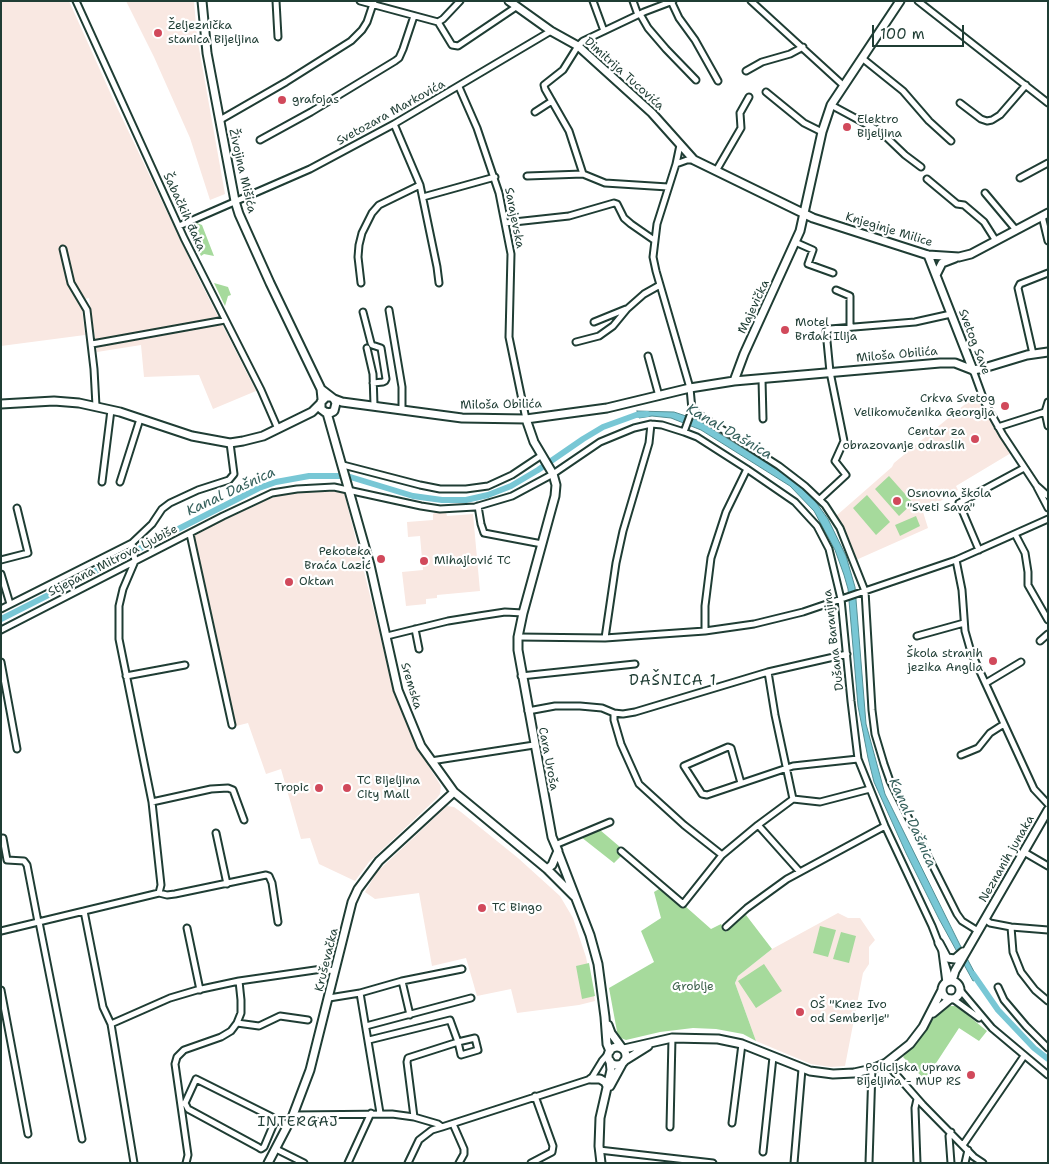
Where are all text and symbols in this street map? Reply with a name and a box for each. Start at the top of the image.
scale bar [874,15,966,47]
place label: Željeznička stanica Bijeljina [168,19,259,47]
text: 100 m [880,24,925,44]
marker: Željeznička stanica Bijeljina [152,27,164,39]
street label: Dimitrija Tucovića [581,35,667,113]
street label: Svetozara Markovića [334,77,448,149]
place label: grafojas [292,93,339,107]
marker: grafojas [276,94,288,106]
place label: Elektro Bijeljina [857,113,902,141]
marker: Elektro Bijeljina [841,121,853,133]
street label: Živojina Mišića [225,127,259,215]
street label: Šabačkih đaka [160,171,208,253]
street label: Sarajevska [501,186,527,250]
street label: Knjeginje Milice [844,210,934,250]
street label: Majevička [735,278,773,336]
street label: Svetog Save [955,307,993,377]
place label: Motel Brđak Ilija [795,316,857,344]
marker: Motel Brđak Ilija [779,324,791,336]
street label: Miloša Obilića [856,344,938,366]
place label: Crkva Svetog Velikomučenika Georgija [853,392,995,420]
street label: Miloša Obilića [460,397,542,413]
marker: Crkva Svetog Velikomučenika Georgija [999,400,1011,412]
water label: Kanal Dašnica [683,401,775,463]
place label: Centar za obrazovanje odraslih [842,425,965,453]
marker: Centar za obrazovanje odraslih [969,433,981,445]
water label: Kanal Dašnica [184,464,278,520]
place label: Osnovna škola "Sveti Sava" [907,487,991,515]
marker: Osnovna škola "Sveti Sava" [891,495,903,507]
street label: Stjepana Mitrova Ljubiše [46,522,180,600]
place label: Pekoteka Braća Lazić [304,545,371,573]
marker: Pekoteka Braća Lazić [375,553,387,565]
place label: Mihajlović TC [434,554,511,568]
marker: Mihajlović TC [418,555,430,567]
place label: Oktan [299,575,334,589]
marker: Oktan [283,576,295,588]
street label: Dušana Baranjina [821,589,847,691]
place label: Škola stranih jezika Anglia [907,647,983,675]
marker: Škola stranih jezika Anglia [987,655,999,667]
street label: Sremska [397,661,425,711]
district label: DAŠNICA 1 [628,672,718,690]
street label: Cara Uroša [535,726,561,792]
place label: TC Bijeljina City Mall [357,774,420,802]
water label: Kanal Dašnica [885,776,939,870]
place label: Tropic [274,781,309,795]
marker: Tropic [313,782,325,794]
marker: TC Bijeljina City Mall [341,782,353,794]
street label: Neznanih junaka [976,813,1038,905]
place label: TC Bingo [492,901,542,915]
marker: TC Bingo [476,902,488,914]
street label: Kruševačka [312,927,342,993]
park label: Groblje [672,980,714,994]
place label: OŠ "Knez Ivo od Semberije" [810,998,889,1026]
marker: OŠ "Knez Ivo od Semberije" [794,1006,806,1018]
place label: Policijska uprava Bijeljina - MUP RS [857,1061,961,1089]
marker: Policijska uprava Bijeljina - MUP RS [965,1069,977,1081]
district label: INTERGAJ [256,1114,340,1130]

